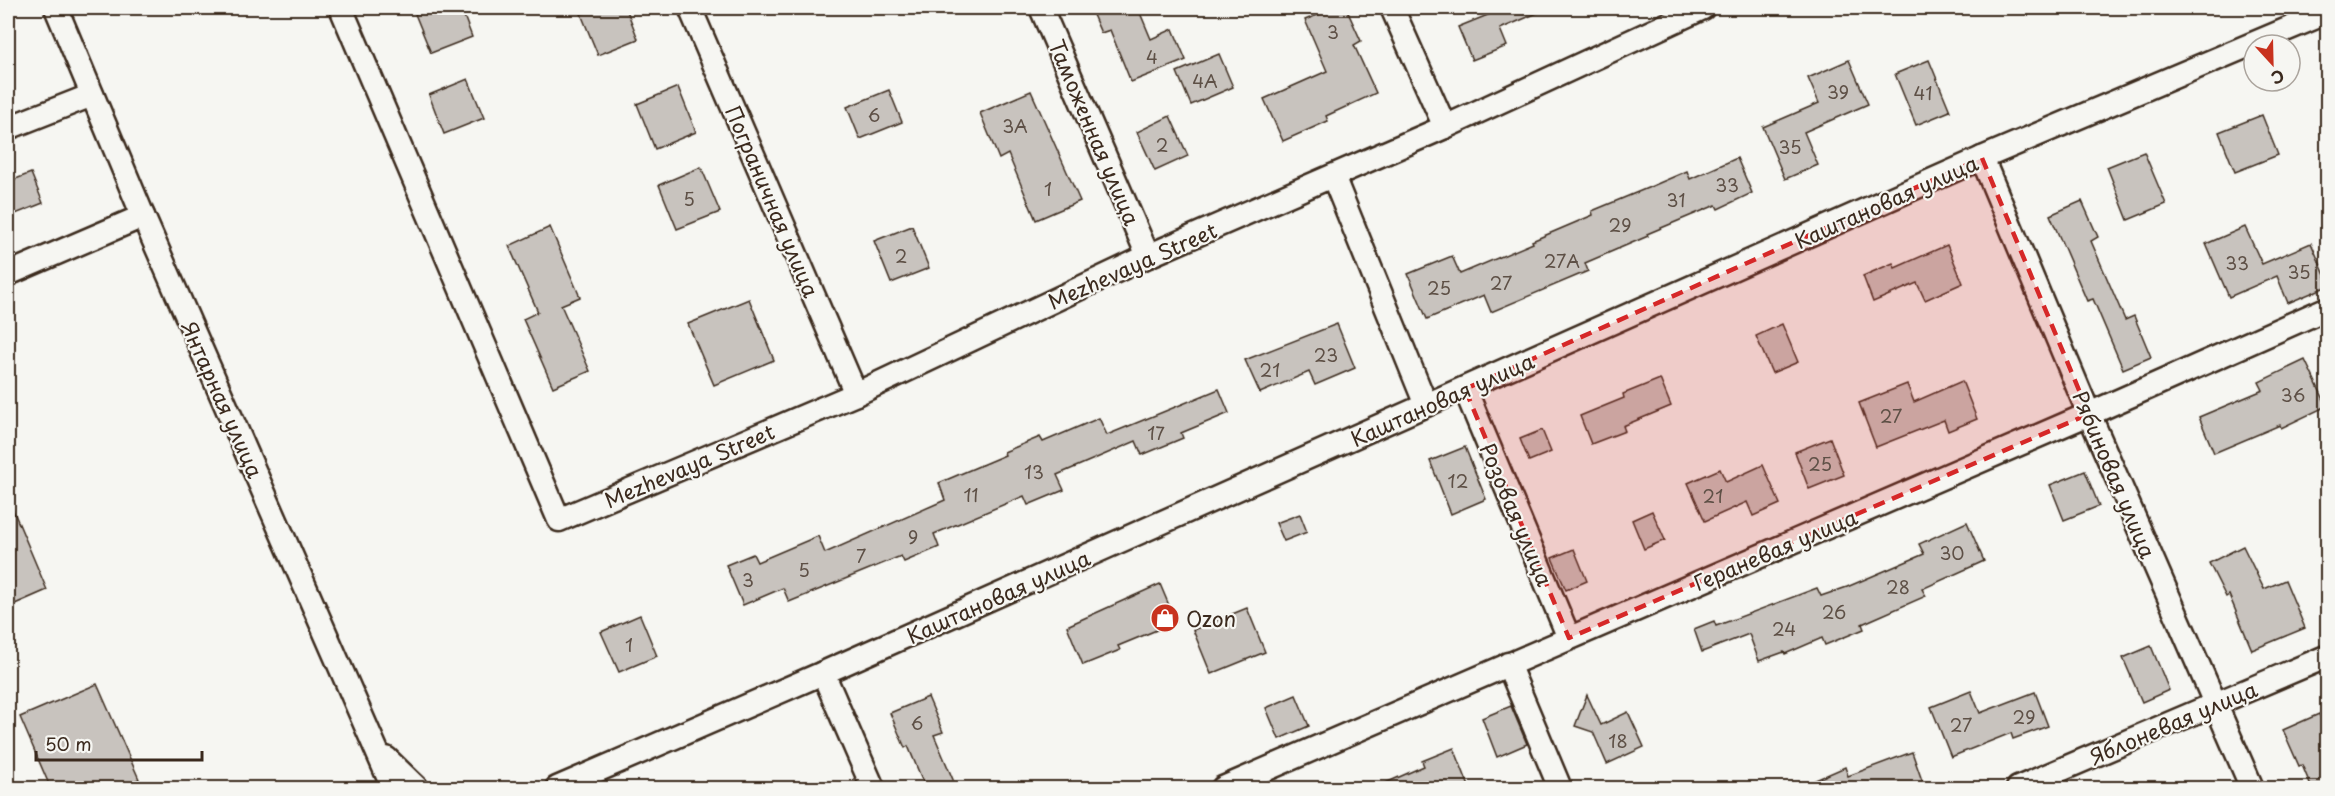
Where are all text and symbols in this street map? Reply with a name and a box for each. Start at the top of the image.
house number: 3 [1327,18,1339,45]
north arrow [2242,33,2302,93]
street label: Таможенная улица [1041,34,1149,231]
house number: 4 [1146,43,1158,70]
text: С [2268,64,2288,91]
house number: 4А [1192,67,1218,94]
house number: 39 [1827,78,1849,105]
house number: 41 [1914,79,1932,106]
street label: Пограничная улица [718,100,828,303]
house number: 6 [868,101,880,128]
house number: 3А [1002,112,1028,139]
house number: 2 [1156,131,1168,158]
house number: 35 [1778,133,1802,160]
street label: Каштановая улица [1789,146,1984,256]
house number: 33 [1715,171,1739,198]
house number: 1 [1044,175,1052,202]
house number: 5 [683,185,695,212]
house number: 31 [1667,186,1685,213]
house number: 29 [1609,211,1631,238]
street label: Mezhevaya Street [1042,213,1222,317]
house number: 2 [895,242,907,269]
house number: 27А [1544,247,1580,274]
house number: 33 [2225,249,2249,276]
house number: 35 [2287,258,2311,285]
house number: 27 [1490,269,1512,296]
house number: 25 [1427,274,1451,301]
street label: Янтарная улица [174,315,272,483]
house number: 23 [1314,341,1338,368]
street label: Каштановая улица [1345,344,1540,454]
house number: 21 [1260,356,1280,383]
house number: 36 [2281,381,2305,408]
street label: Рябиновая улица [2065,385,2165,564]
house number: 27 [1880,402,1902,429]
street label: Mezhevaya Street [599,415,779,515]
house number: 17 [1147,419,1165,446]
street label: Розовая улица [1472,437,1562,591]
house number: 25 [1808,450,1832,477]
house number: 13 [1024,458,1044,485]
house number: 12 [1448,467,1468,494]
house number: 11 [963,481,979,508]
house number: 21 [1703,482,1723,509]
street label: Гераневая улица [1688,500,1863,598]
house number: 9 [908,523,918,550]
house number: 30 [1939,539,1965,566]
street label: Каштановая улица [901,541,1096,651]
house number: 7 [856,542,866,569]
house number: 5 [798,556,810,583]
house number: 3 [742,566,754,593]
house number: 28 [1886,573,1910,600]
house number: 26 [1822,598,1846,625]
shop icon: Ozon [1149,602,1181,634]
place label: Ozon [1186,602,1236,634]
house number: 24 [1772,615,1796,642]
house number: 1 [625,631,633,658]
street label: Яблоневая улица [2084,672,2263,772]
house number: 29 [2013,703,2035,730]
house number: 6 [911,709,923,736]
house number: 27 [1950,711,1972,738]
scale bar [36,724,202,762]
house number: 18 [1608,727,1628,754]
text: 50 m [45,730,92,757]

